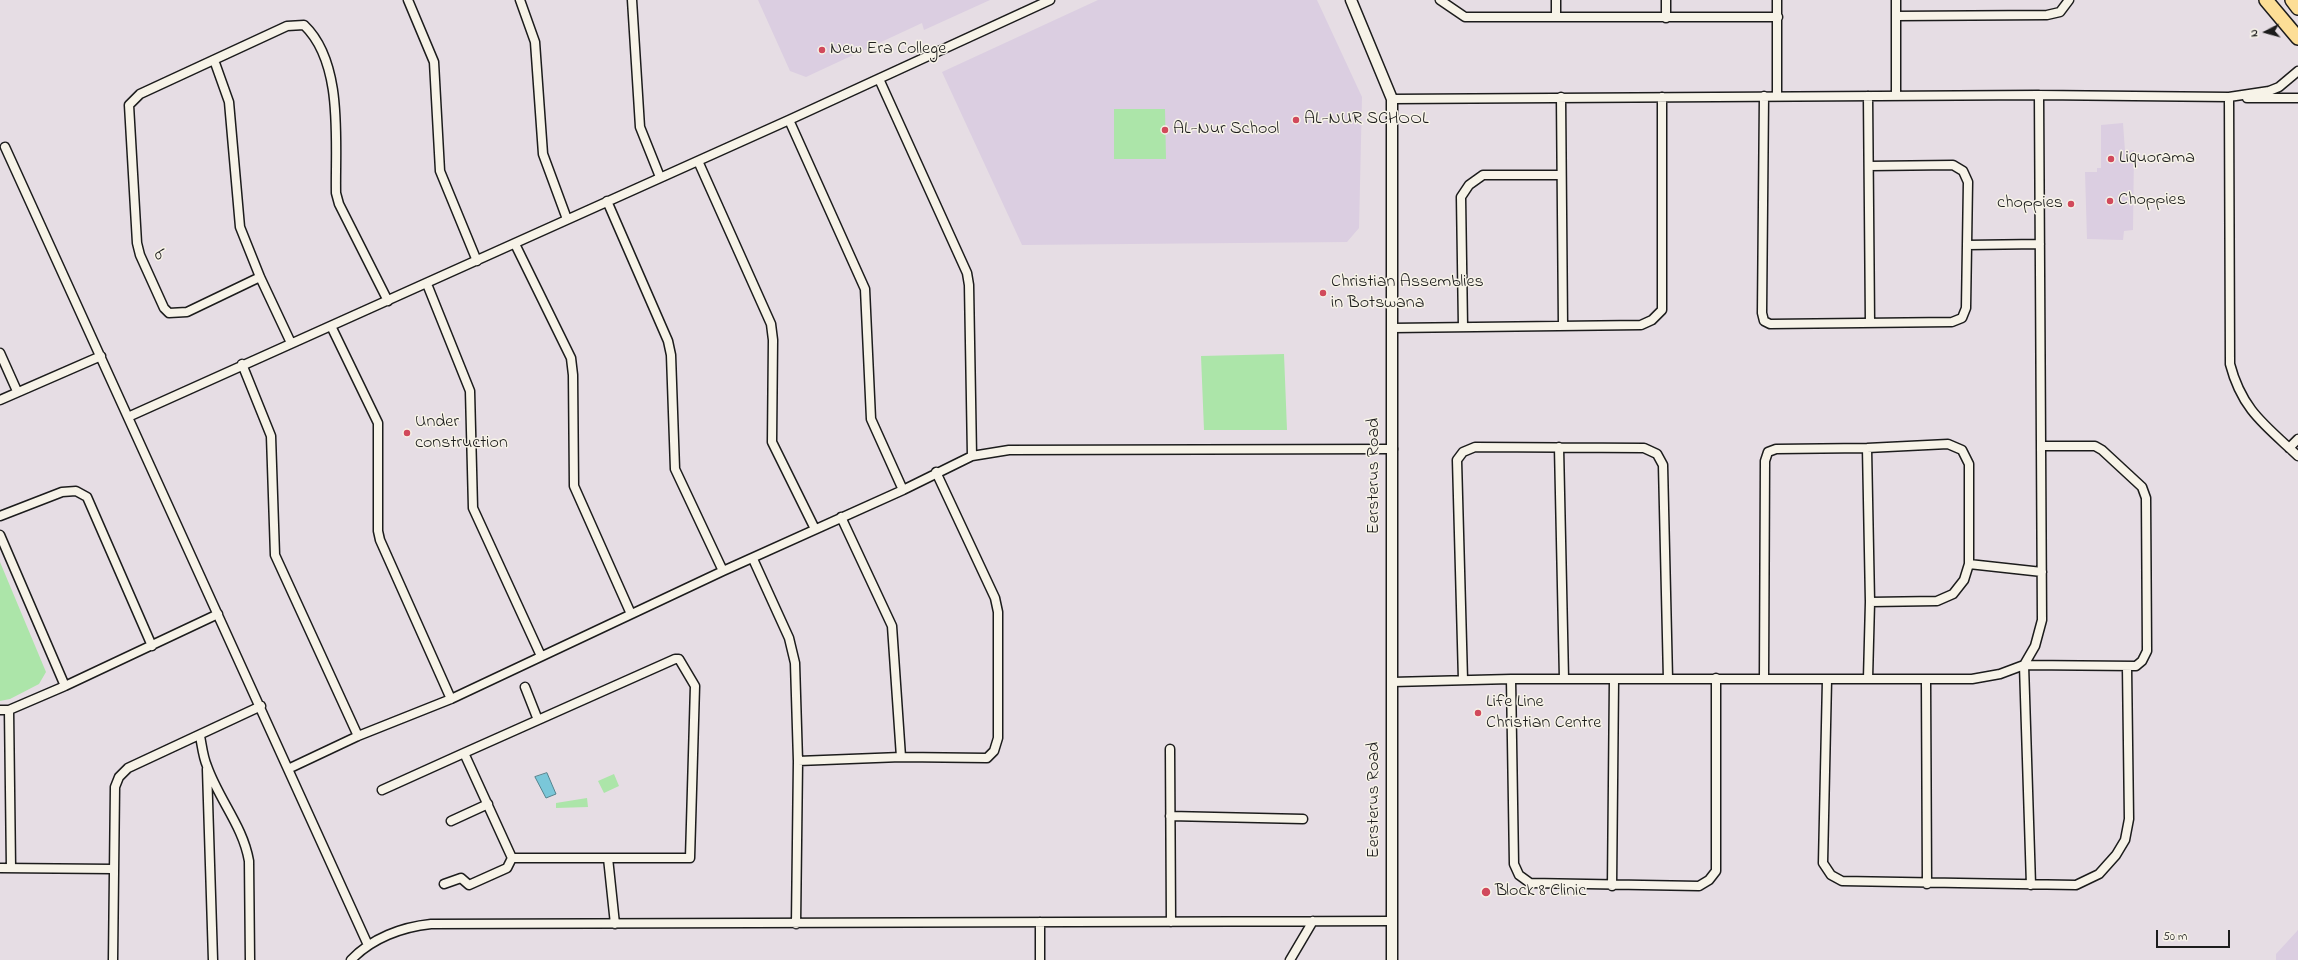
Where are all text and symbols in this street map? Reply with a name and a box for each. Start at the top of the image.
north arrow [2246,12,2286,52]
text: N [2246,29,2262,38]
place label: New Era College [830,39,946,61]
marker: New Era College [817,45,827,55]
place label: AL-NUR SCHOOL [1304,109,1429,131]
marker: AL-NUR SCHOOL [1291,115,1301,125]
place label: AL-Nur School [1173,119,1279,141]
marker: AL-Nur School [1160,125,1170,135]
place label: Liquorama [2119,148,2195,170]
marker: Liquorama [2106,154,2116,164]
place label: Choppies [2118,190,2186,212]
place label: choppies [1997,193,2063,215]
marker: Choppies [2105,196,2115,206]
marker: choppies [2066,199,2076,209]
street label: b [146,247,170,263]
place label: Christian Assemblies in Botswana [1331,272,1484,314]
marker: Christian Assemblies in Botswana [1318,288,1328,298]
place label: Under construction [415,412,508,454]
street label: Eersterus Road [1364,418,1386,534]
marker: Under construction [402,428,412,438]
place label: Life Line Christian Centre [1486,692,1601,734]
marker: Life Line Christian Centre [1473,708,1483,718]
street label: Eersterus Road [1364,742,1386,858]
place label: Block 8 Clinic [1495,881,1586,903]
marker: Block 8 Clinic [1480,886,1492,898]
scale bar [2158,922,2232,948]
text: 50 m [2163,928,2187,946]

